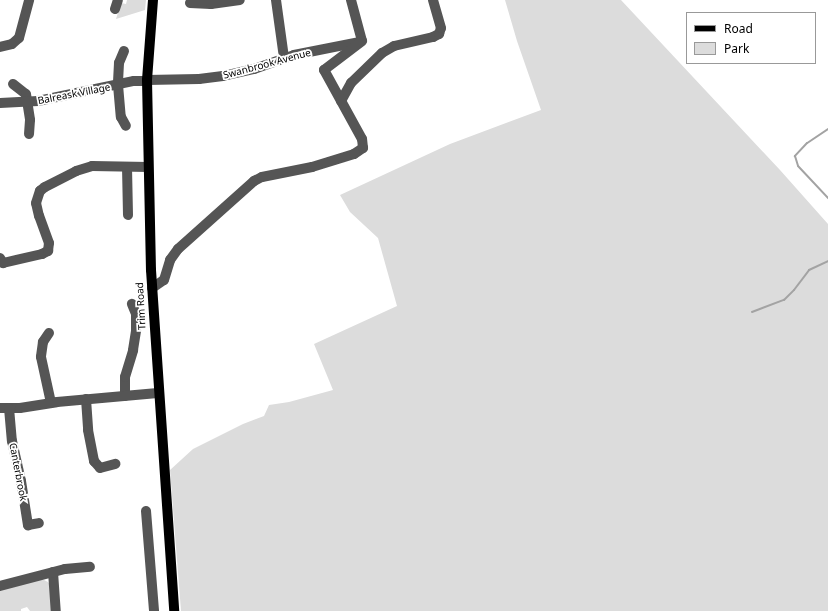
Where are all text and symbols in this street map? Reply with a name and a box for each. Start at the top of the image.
legend [686,12,816,64]
text: Road [724,20,753,37]
text: Park [724,40,749,57]
street label: Swanbrook Avenue [222,47,312,81]
street label: Balreask Village [37,81,111,107]
street label: Trim Road [134,282,148,330]
street label: Canterbrook [6,442,30,502]

